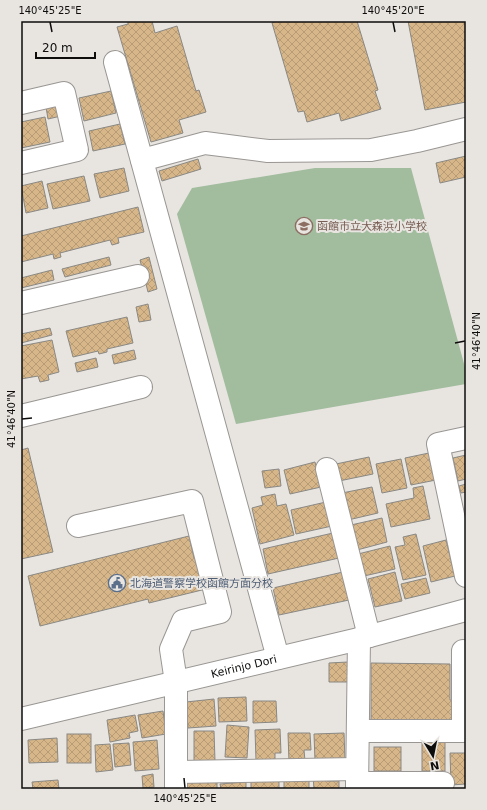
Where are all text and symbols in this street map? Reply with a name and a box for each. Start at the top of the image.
text: 140°45'25"E [18,5,82,16]
text: 140°45'20"E [361,5,425,16]
scale bar [36,34,95,60]
text: 20 m [42,41,73,55]
school or university icon: 函館市立大森浜小学校 [294,216,314,236]
place label: 函館市立大森浜小学校 [317,220,427,233]
text: 41°46'40"N [471,312,482,370]
text: 41°46'40"N [6,390,17,448]
public building icon: 北海道警察学校函館方面分校 [107,573,127,593]
place label: 北海道警察学校函館方面分校 [130,577,273,590]
street label: Keirinjo Dori [210,653,278,681]
north arrow [413,736,453,776]
text: N [429,758,440,773]
text: 140°45'25"E [153,793,217,804]

